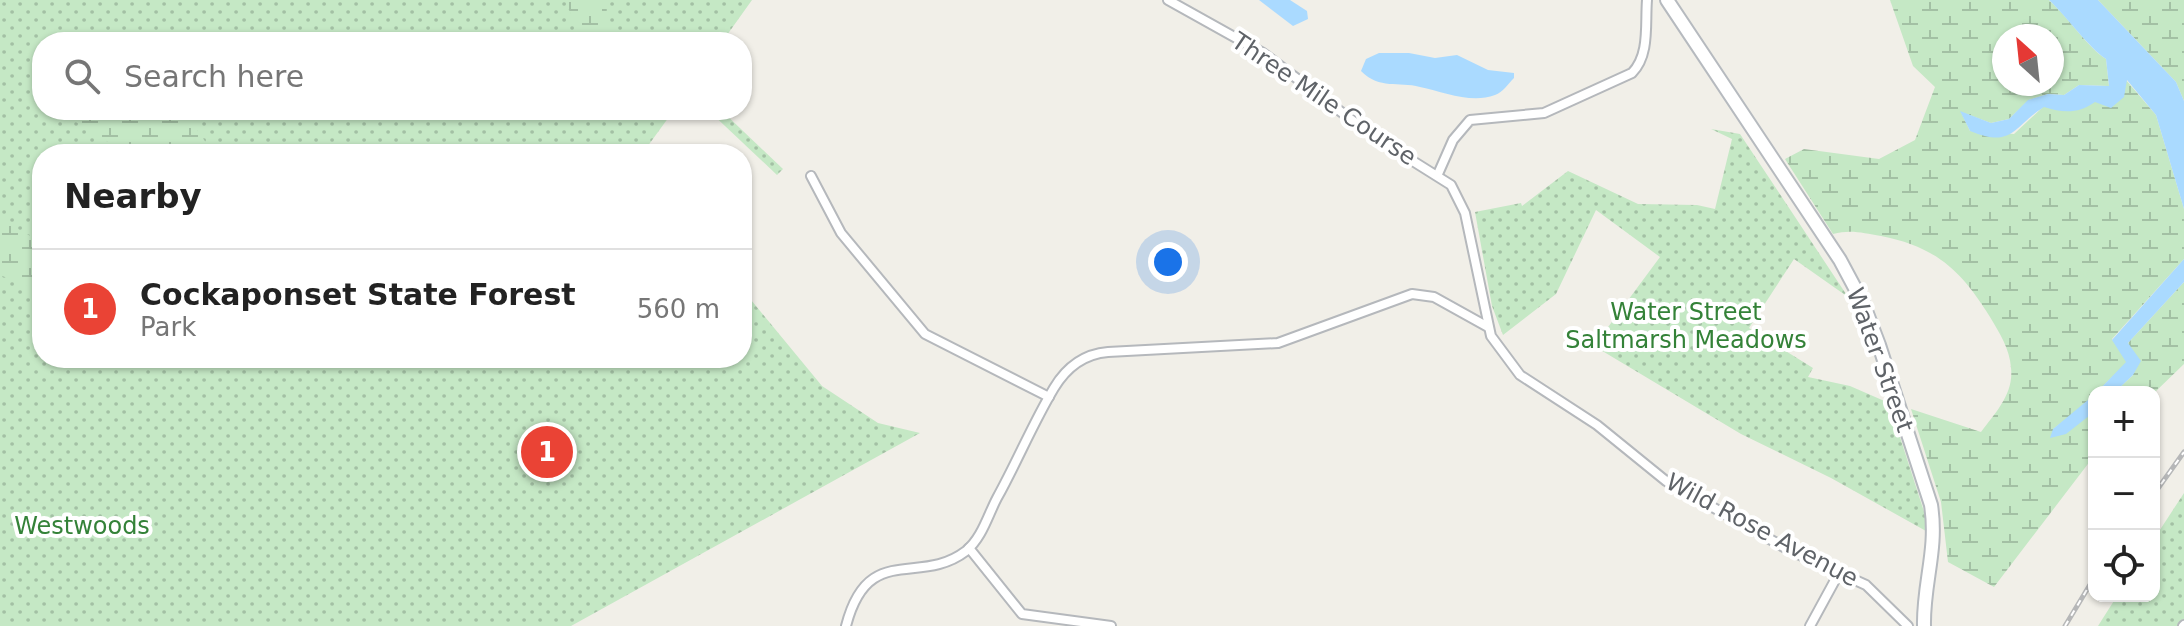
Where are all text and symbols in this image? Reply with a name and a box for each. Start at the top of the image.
north arrow [1992,24,2064,96]
street label: Three Mile Course [1226,26,1422,171]
search box [32,32,752,120]
icon: search [60,54,104,98]
text: Search here [124,59,304,94]
text: Nearby [64,176,202,216]
your location [1148,242,1188,282]
text: Cockaponset State Forest [140,277,576,312]
street label: Water Street [1841,284,1919,436]
text: 1 [81,294,99,324]
text: 560 m [637,294,720,324]
park label: Water Street Saltmarsh Meadows [1565,298,1807,354]
text: Park [140,312,196,342]
map controls [2088,386,2160,602]
button: + [2088,386,2160,458]
pin: 1 [521,422,573,482]
button: − [2088,458,2160,530]
street label: Wild Rose Avenue [1661,467,1863,593]
park label: Westwoods [14,512,150,540]
button: locate [2088,530,2160,602]

